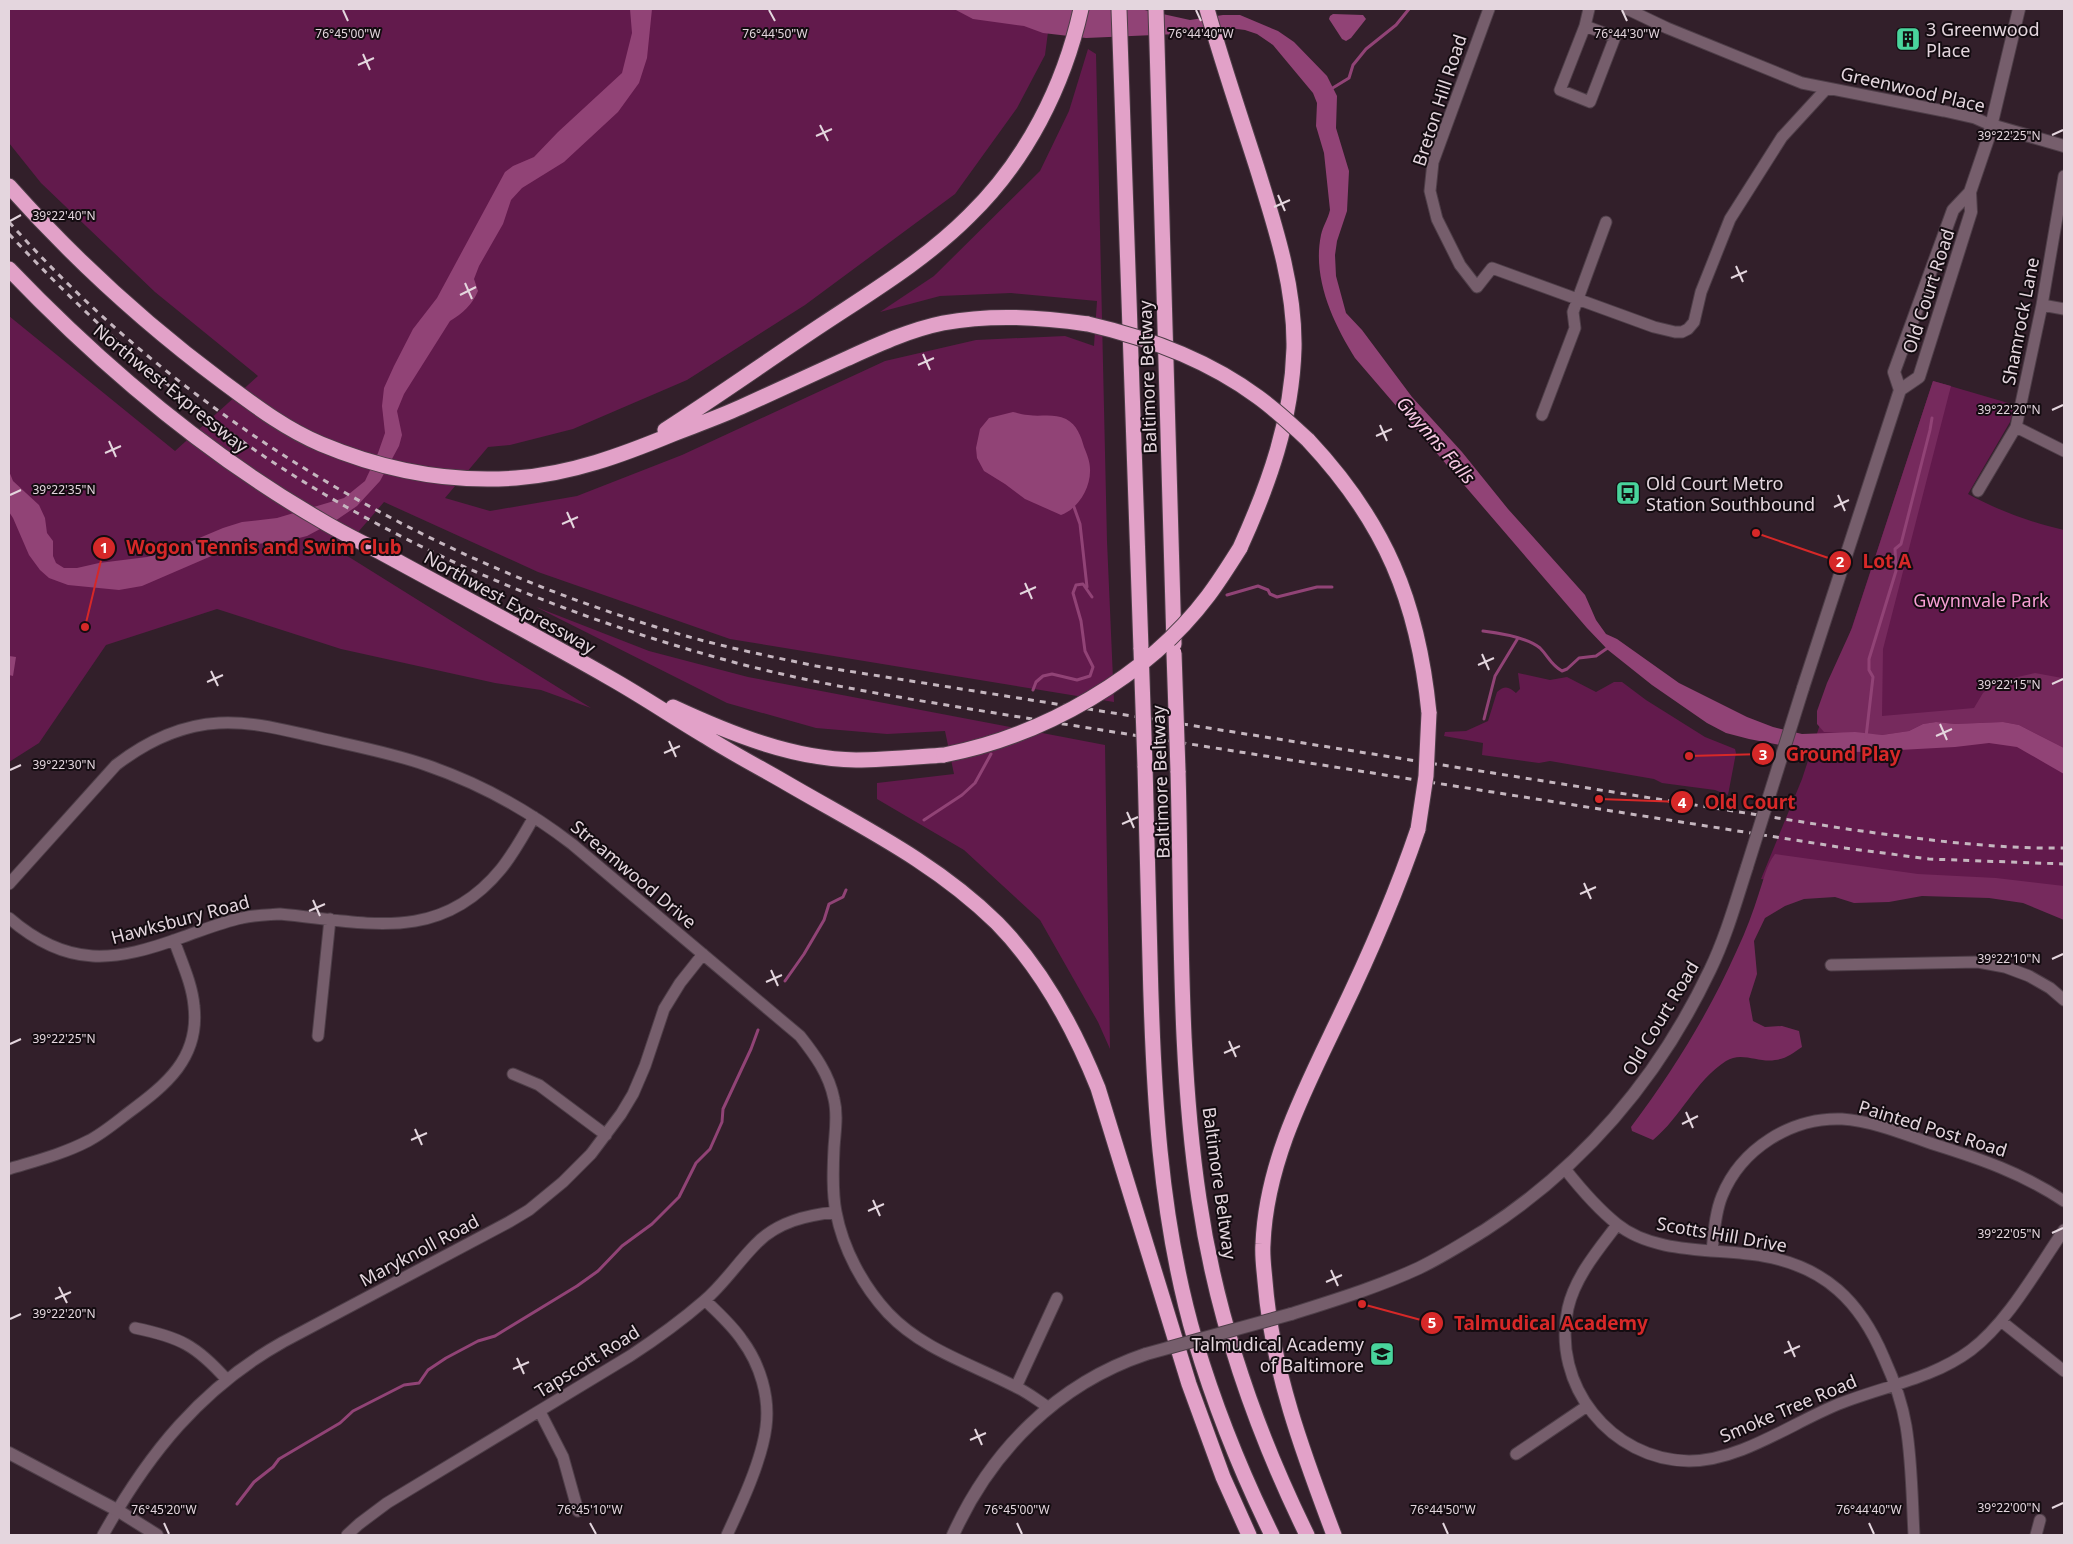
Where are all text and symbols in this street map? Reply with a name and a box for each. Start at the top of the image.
place label: 3 Greenwood Place [1926,17,2040,62]
text: 76°45'00"W [315,25,381,42]
text: 76°44'50"W [742,25,808,42]
text: 76°44'40"W [1168,25,1234,42]
text: 76°44'30"W [1594,25,1660,42]
building icon: 3 Greenwood Place [1895,26,1921,52]
street label: Breton Hill Road [1406,31,1472,169]
street label: Greenwood Place [1838,61,1988,117]
text: 39°22'25"N [1977,127,2041,144]
text: 39°22'40"N [32,207,96,224]
street label: Old Court Road [1897,226,1959,356]
street label: Shamrock Lane [1996,255,2044,387]
street label: Baltimore Beltway [1132,299,1162,454]
street label: Northwest Expressway [89,318,254,458]
water label: Gwynns Falls [1391,391,1481,489]
text: 39°22'20"N [1977,401,2041,418]
place label: Old Court Metro Station Southbound [1646,471,1815,516]
bus stop icon: Old Court Metro Station Southbound [1615,480,1641,506]
text: 39°22'35"N [32,481,96,498]
callout: Wogon Tennis and Swim Club [91,531,412,565]
text: Wogon Tennis and Swim Club [126,534,402,560]
text: 1 [100,537,108,557]
street label: Northwest Expressway [420,545,601,659]
callout: Lot A [1828,545,1921,579]
text: Lot A [1863,548,1912,574]
text: 2 [1836,551,1845,571]
park label: Gwynnvale Park [1913,588,2049,612]
text: 39°22'15"N [1977,676,2041,693]
street label: Baltimore Beltway [1145,704,1175,859]
callout: Ground Play [1750,737,1911,771]
text: Ground Play [1785,741,1901,767]
text: 3 [1759,744,1767,764]
text: 39°22'30"N [32,756,96,773]
callout: Old Court [1670,785,1805,819]
text: Old Court [1705,789,1795,815]
text: 4 [1678,792,1687,812]
street label: Streamwood Drive [566,814,702,934]
street label: Hawksbury Road [108,889,252,949]
text: 39°22'10"N [1977,950,2041,967]
street label: Old Court Road [1616,956,1704,1080]
text: 39°22'25"N [32,1030,96,1047]
street label: Painted Post Road [1856,1094,2010,1162]
street label: Baltimore Beltway [1197,1105,1243,1262]
street label: Maryknoll Road [355,1208,483,1292]
street label: Scotts Hill Drive [1655,1211,1789,1257]
text: 39°22'05"N [1977,1225,2041,1242]
text: 39°22'20"N [32,1305,96,1322]
callout: Talmudical Academy [1419,1306,1658,1340]
text: Talmudical Academy [1454,1310,1648,1336]
text: 5 [1428,1312,1436,1332]
street label: Tapscott Road [530,1319,644,1403]
place label: Talmudical Academy of Baltimore [1191,1332,1365,1377]
school or university icon: Talmudical Academy of Baltimore [1369,1341,1395,1367]
street label: Smoke Tree Road [1716,1368,1860,1448]
text: 39°22'00"N [1977,1499,2041,1516]
text: 76°45'20"W [131,1501,197,1518]
text: 76°45'10"W [557,1501,623,1518]
text: 76°45'00"W [984,1501,1050,1518]
text: 76°44'50"W [1410,1501,1476,1518]
text: 76°44'40"W [1836,1501,1902,1518]

